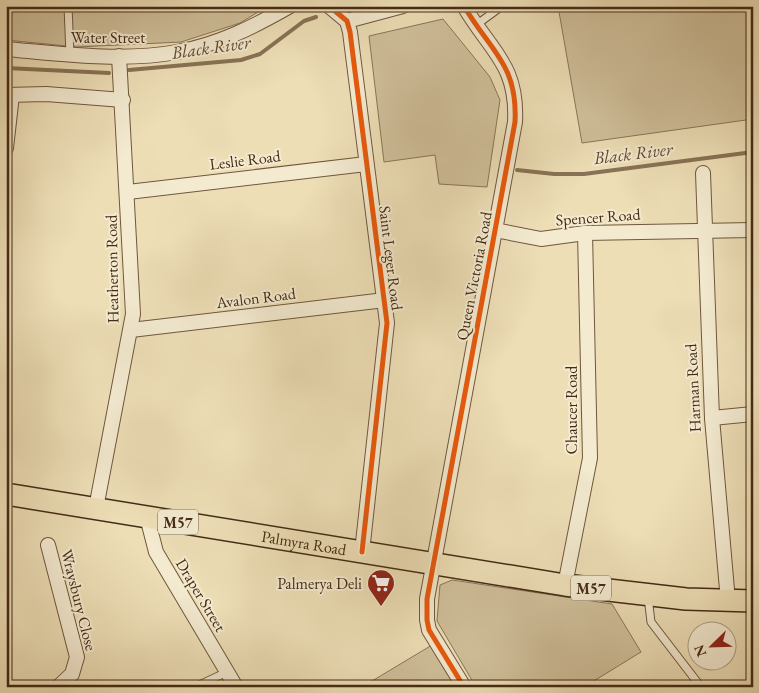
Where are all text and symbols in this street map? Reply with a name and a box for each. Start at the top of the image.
street label: Water Street [71,27,145,48]
water label: Black River [169,30,253,64]
water label: Black River [591,137,675,169]
street label: Leslie Road [208,145,283,175]
street label: Saint Leger Road [374,204,408,312]
street label: Spencer Road [555,204,642,230]
street label: Queen Victoria Road [451,209,497,342]
street label: Heatherton Road [101,214,123,323]
street label: Avalon Road [214,283,298,313]
street label: Harman Road [680,342,706,433]
street label: Chaucer Road [561,365,582,454]
road number: M57 [158,510,198,534]
street label: Palmyra Road [260,525,349,560]
street label: Wraysbury Close [56,547,102,653]
street label: Draper Street [171,554,231,636]
supermarket icon: Palmerya Deli [366,568,396,607]
place label: Palmerya Deli [277,573,362,594]
road number: M57 [571,576,611,600]
north arrow [686,620,736,670]
text: N [689,642,711,660]

